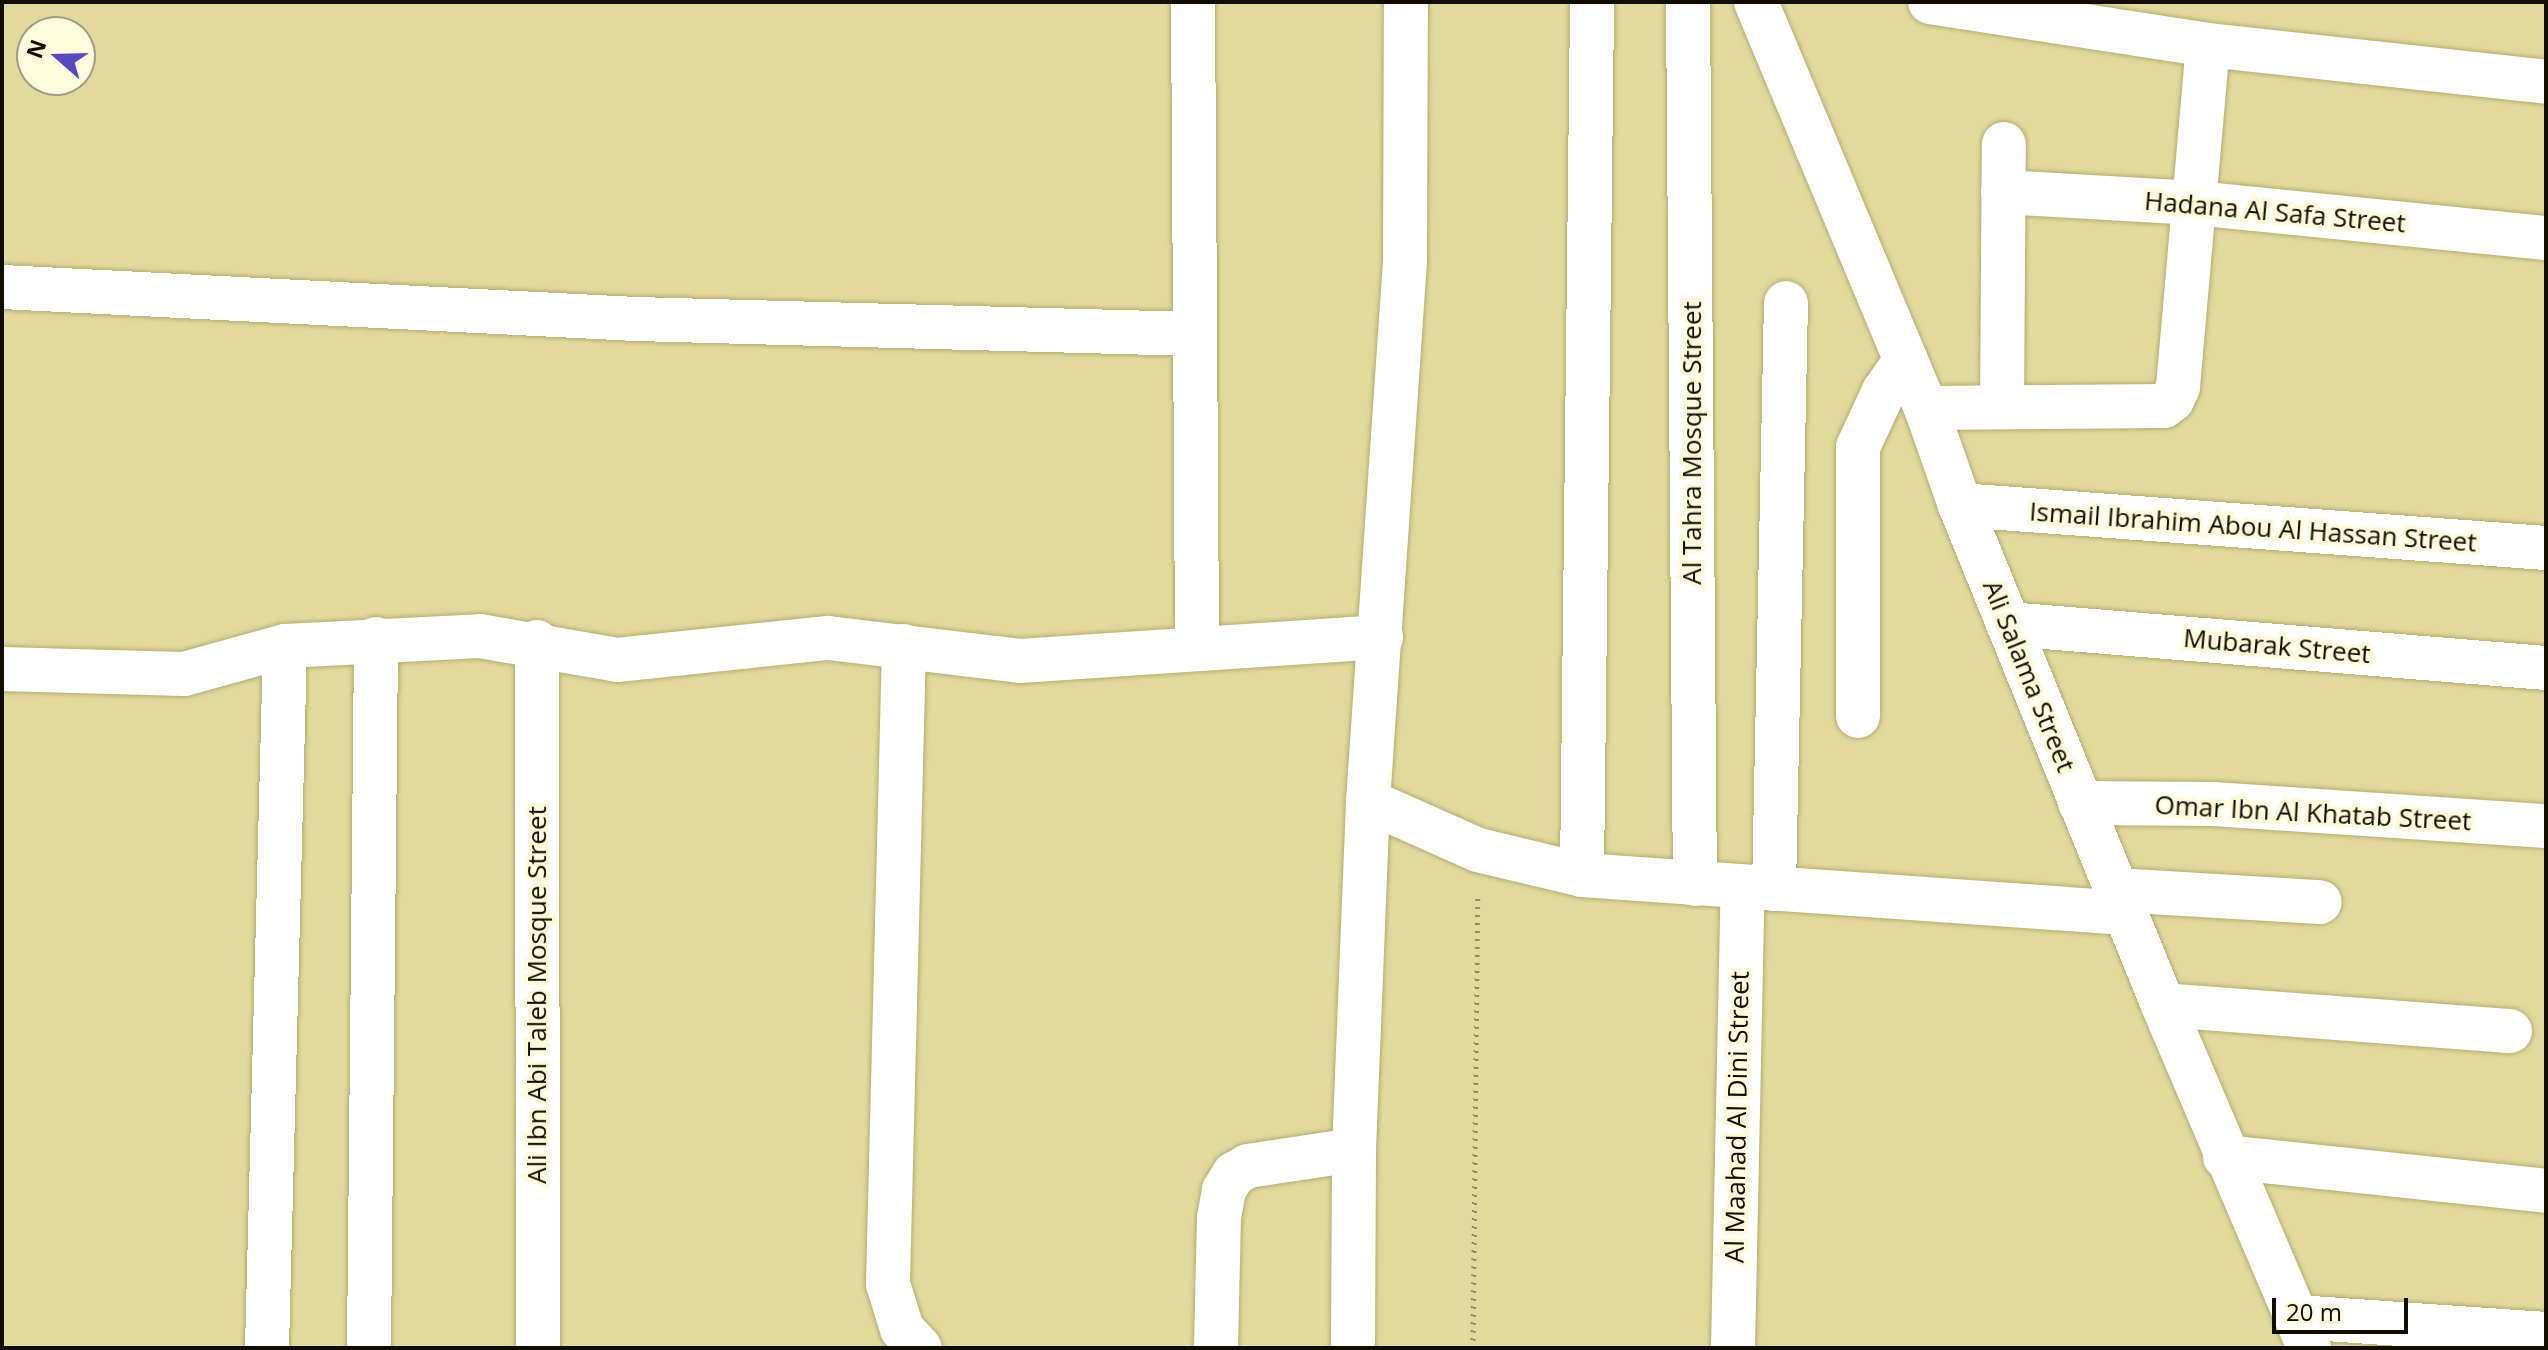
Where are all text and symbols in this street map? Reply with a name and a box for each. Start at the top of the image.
north arrow [16,16,96,96]
text: N [18,35,52,62]
street label: Hadana Al Safa Street [2143,185,2407,239]
street label: Al Tahra Mosque Street [1676,301,1708,585]
street label: Ismail Ibrahim Abou Al Hassan Street [2028,496,2478,558]
street label: Ali Salama Street [1976,576,2082,776]
street label: Mubarak Street [2182,622,2372,670]
street label: Omar Ibn Al Khatab Street [2154,789,2472,837]
street label: Ali Ibn Abi Taleb Mosque Street [521,806,553,1184]
street label: Al Maahad Al Dini Street [1719,971,1755,1263]
scale bar [2276,1282,2412,1332]
text: 20 m [2286,1295,2342,1328]

